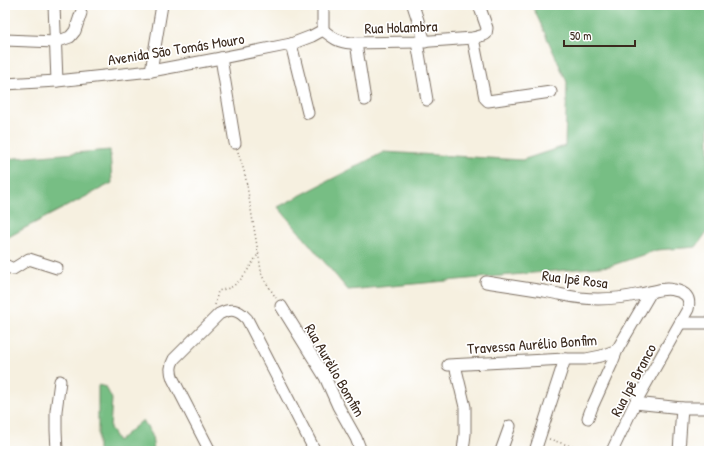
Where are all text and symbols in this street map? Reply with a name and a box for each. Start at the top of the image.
street label: Rua Holambra [364,15,438,39]
scale bar [564,22,635,48]
text: 50 m [570,27,591,44]
street label: Avenida São Tomás Mouro [106,28,246,70]
street label: Rua Ipê Rosa [541,265,609,293]
street label: Rua Aurèlio Bomfim [300,320,370,420]
street label: Travessa Aurélio Bonfim [466,329,598,359]
street label: Rua Ipê Branco [605,340,661,420]

